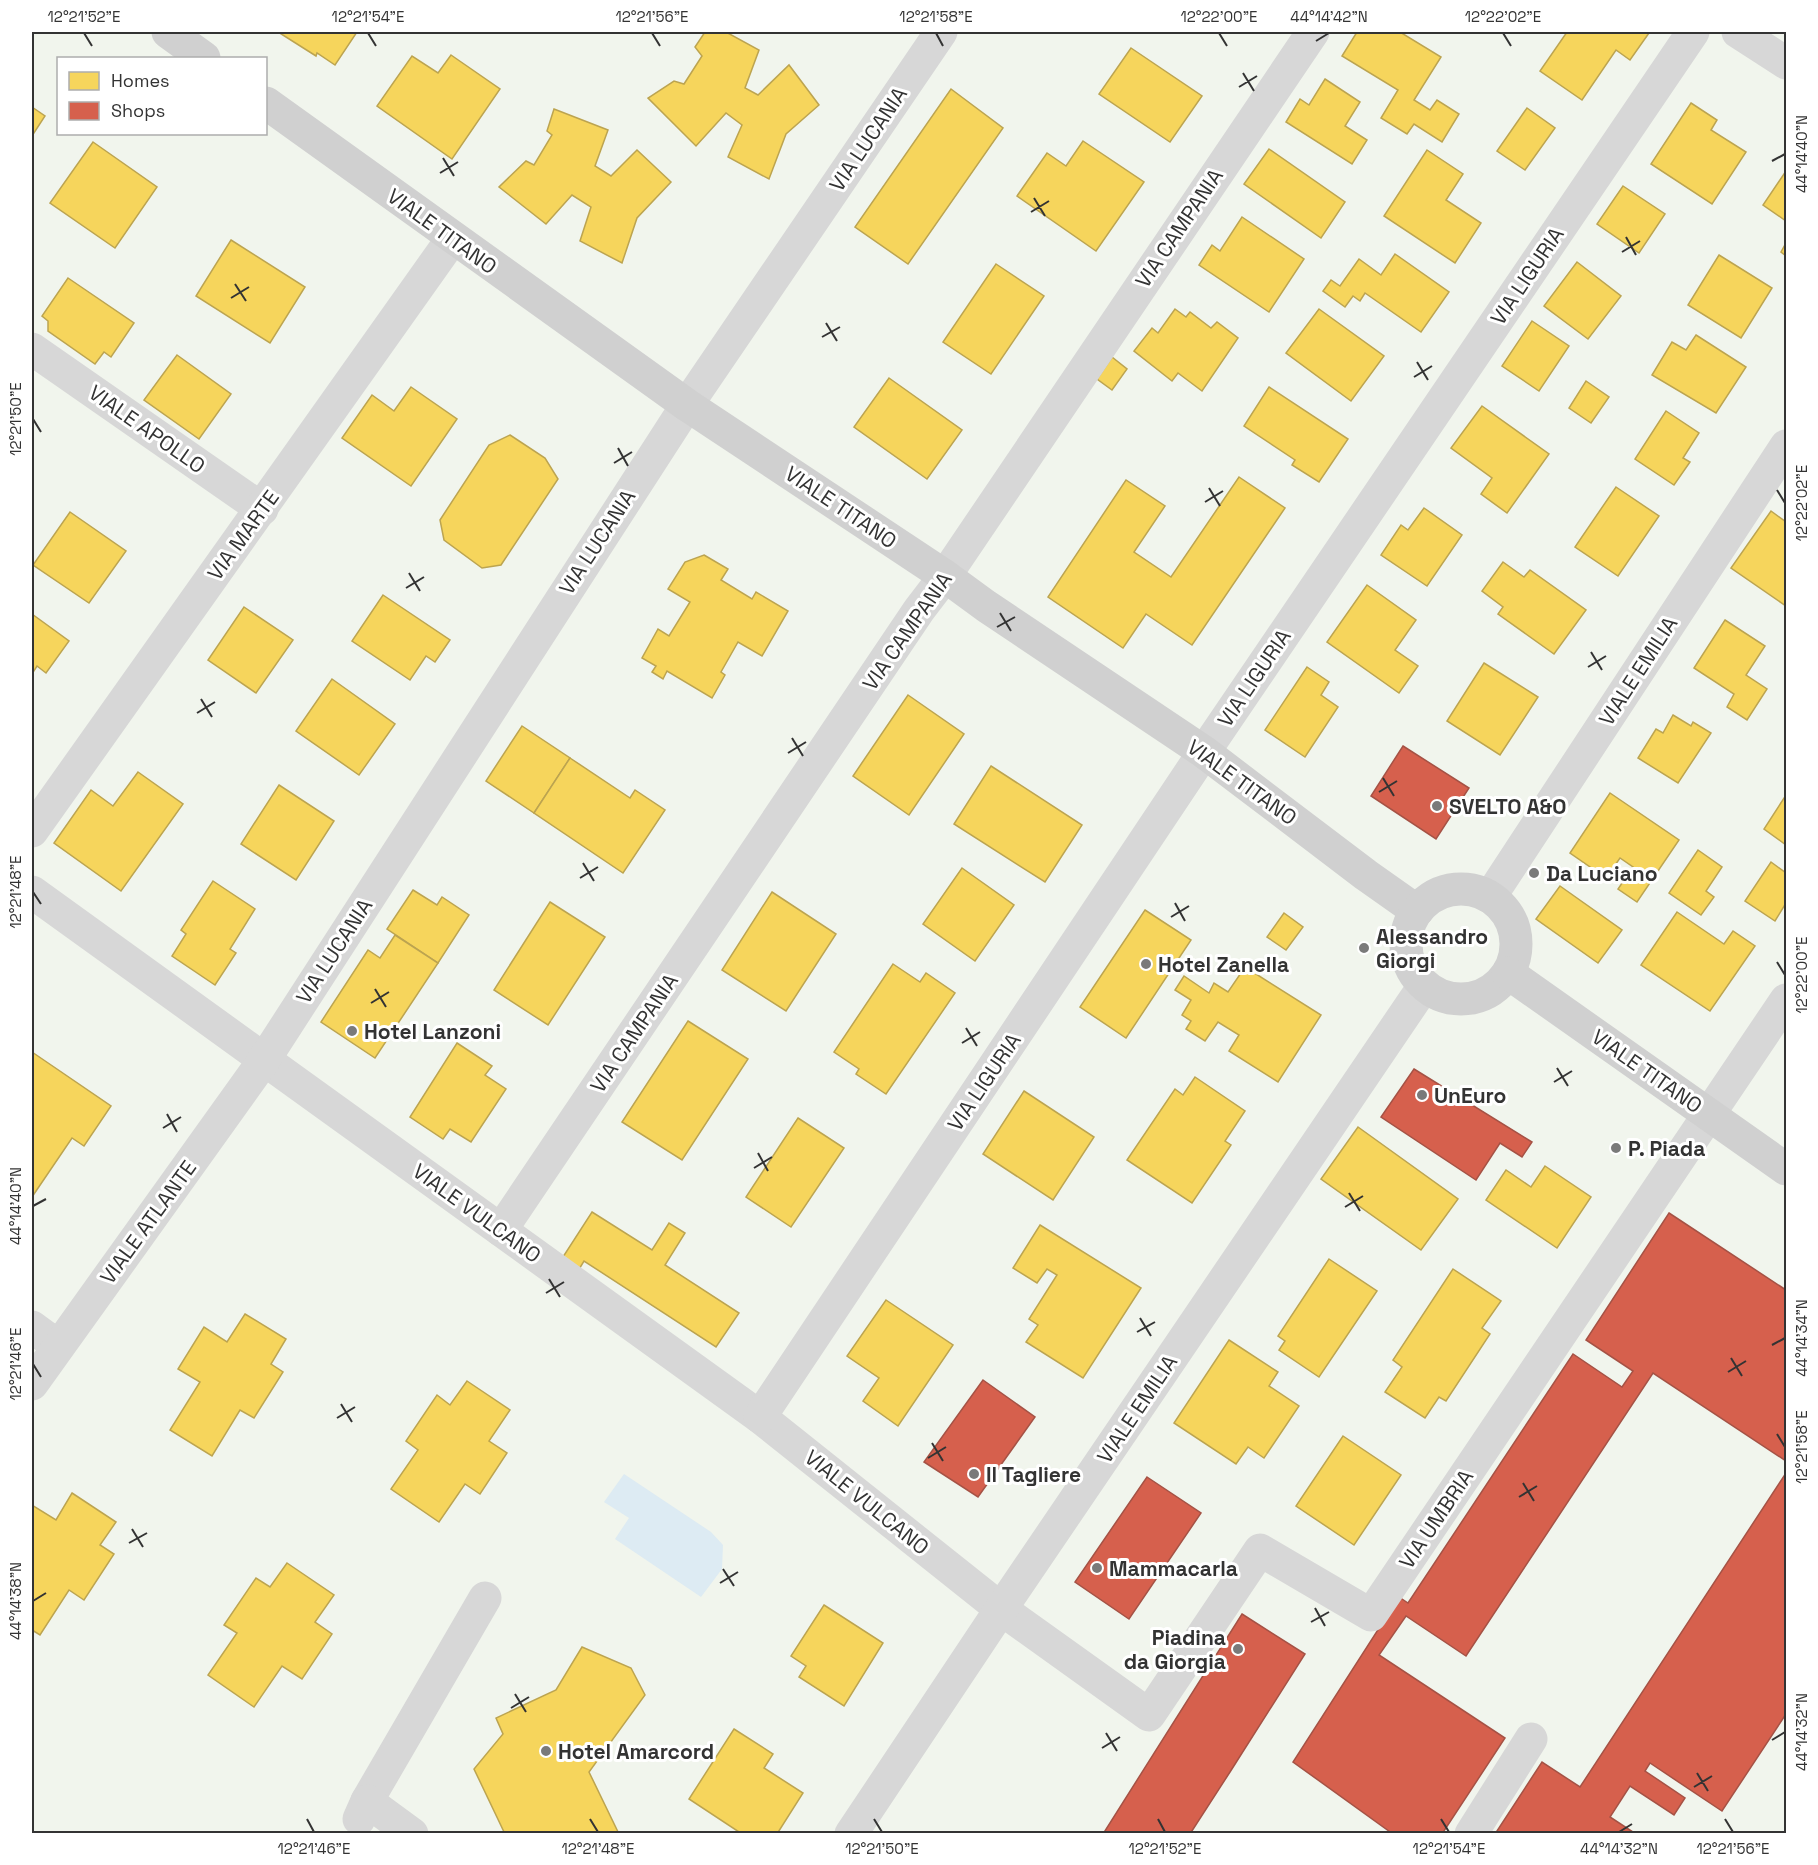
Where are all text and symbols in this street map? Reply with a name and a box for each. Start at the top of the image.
text: 12°21'52"E [48,7,120,26]
text: 12°21'54"E [332,7,404,26]
text: 12°21'56"E [615,7,689,26]
text: 12°21'58"E [899,7,973,26]
text: 12°22'00"E [1181,7,1257,26]
text: 44°14'42"N [1290,7,1368,26]
text: 12°22'02"E [1465,7,1541,26]
legend [57,57,267,135]
text: Homes [111,69,170,92]
street label: VIA LUCANIA [823,82,913,196]
text: Shops [111,99,165,122]
text: 44°14'40"N [1792,115,1811,193]
street label: VIA CAMPANIA [1129,163,1229,293]
street label: VIALE TITANO [382,182,502,280]
street label: VIA LIGURIA [1484,222,1570,330]
street label: VIALE APOLLO [83,379,211,479]
text: 12°21'50"E [6,382,25,456]
street label: VIALE TITANO [780,460,902,554]
text: 12°22'02"E [1792,465,1811,541]
street label: VIA LUCANIA [553,484,641,600]
street label: VIA MARTE [201,485,285,585]
street label: VIA CAMPANIA [856,567,958,695]
street label: VIALE EMILIA [1593,611,1683,731]
street label: VIA LIGURIA [1211,624,1297,732]
street label: VIALE TITANO [1182,733,1302,831]
place label: SVELTO A&O [1449,793,1566,820]
marker: SVELTO A&O [1430,799,1444,813]
text: 12°21'48"E [6,855,25,929]
place label: Da Luciano [1546,860,1658,887]
marker: Da Luciano [1527,866,1541,880]
street label: VIA LUCANIA [290,893,378,1009]
place label: Alessandro Giorgi [1376,923,1488,974]
text: 12°22'00"E [1792,937,1811,1013]
marker: Alessandro Giorgi [1357,941,1371,955]
place label: Hotel Zanella [1158,951,1289,978]
marker: Hotel Zanella [1139,957,1153,971]
street label: VIA CAMPANIA [584,968,684,1098]
place label: Hotel Lanzoni [364,1018,501,1045]
street label: VIALE TITANO [1586,1023,1708,1119]
marker: Hotel Lanzoni [345,1024,359,1038]
street label: VIA LIGURIA [941,1028,1027,1136]
place label: UnEuro [1434,1082,1506,1109]
marker: UnEuro [1415,1088,1429,1102]
place label: P. Piada [1628,1135,1705,1162]
marker: P. Piada [1609,1141,1623,1155]
street label: VIALE ATLANTE [94,1155,202,1289]
street label: VIALE VULCANO [407,1157,547,1269]
text: 44°14'40"N [6,1167,25,1245]
text: 44°14'34"N [1792,1299,1811,1377]
text: 12°21'46"E [6,1328,25,1400]
street label: VIALE EMILIA [1091,1350,1183,1468]
text: 12°21'58"E [1792,1410,1811,1484]
street label: VIALE VULCANO [799,1444,935,1560]
place label: Il Tagliere [986,1461,1081,1488]
street label: VIA UMBRIA [1393,1464,1479,1574]
marker: Il Tagliere [967,1467,981,1481]
place label: Mammacarla [1109,1555,1238,1582]
marker: Mammacarla [1090,1561,1104,1575]
text: 44°14'38"N [6,1562,25,1640]
place label: Piadina da Giorgia [1124,1624,1226,1675]
marker: Piadina da Giorgia [1231,1642,1245,1656]
text: 44°14'32"N [1792,1693,1811,1771]
place label: Hotel Amarcord [558,1738,714,1765]
marker: Hotel Amarcord [539,1744,553,1758]
text: 12°21'46"E [278,1839,350,1858]
text: 12°21'48"E [561,1839,635,1858]
text: 12°21'50"E [845,1839,919,1858]
text: 12°21'52"E [1129,1839,1201,1858]
text: 12°21'54"E [1413,1839,1485,1858]
text: 44°14'32"N [1580,1839,1658,1858]
text: 12°21'56"E [1696,1839,1770,1858]

